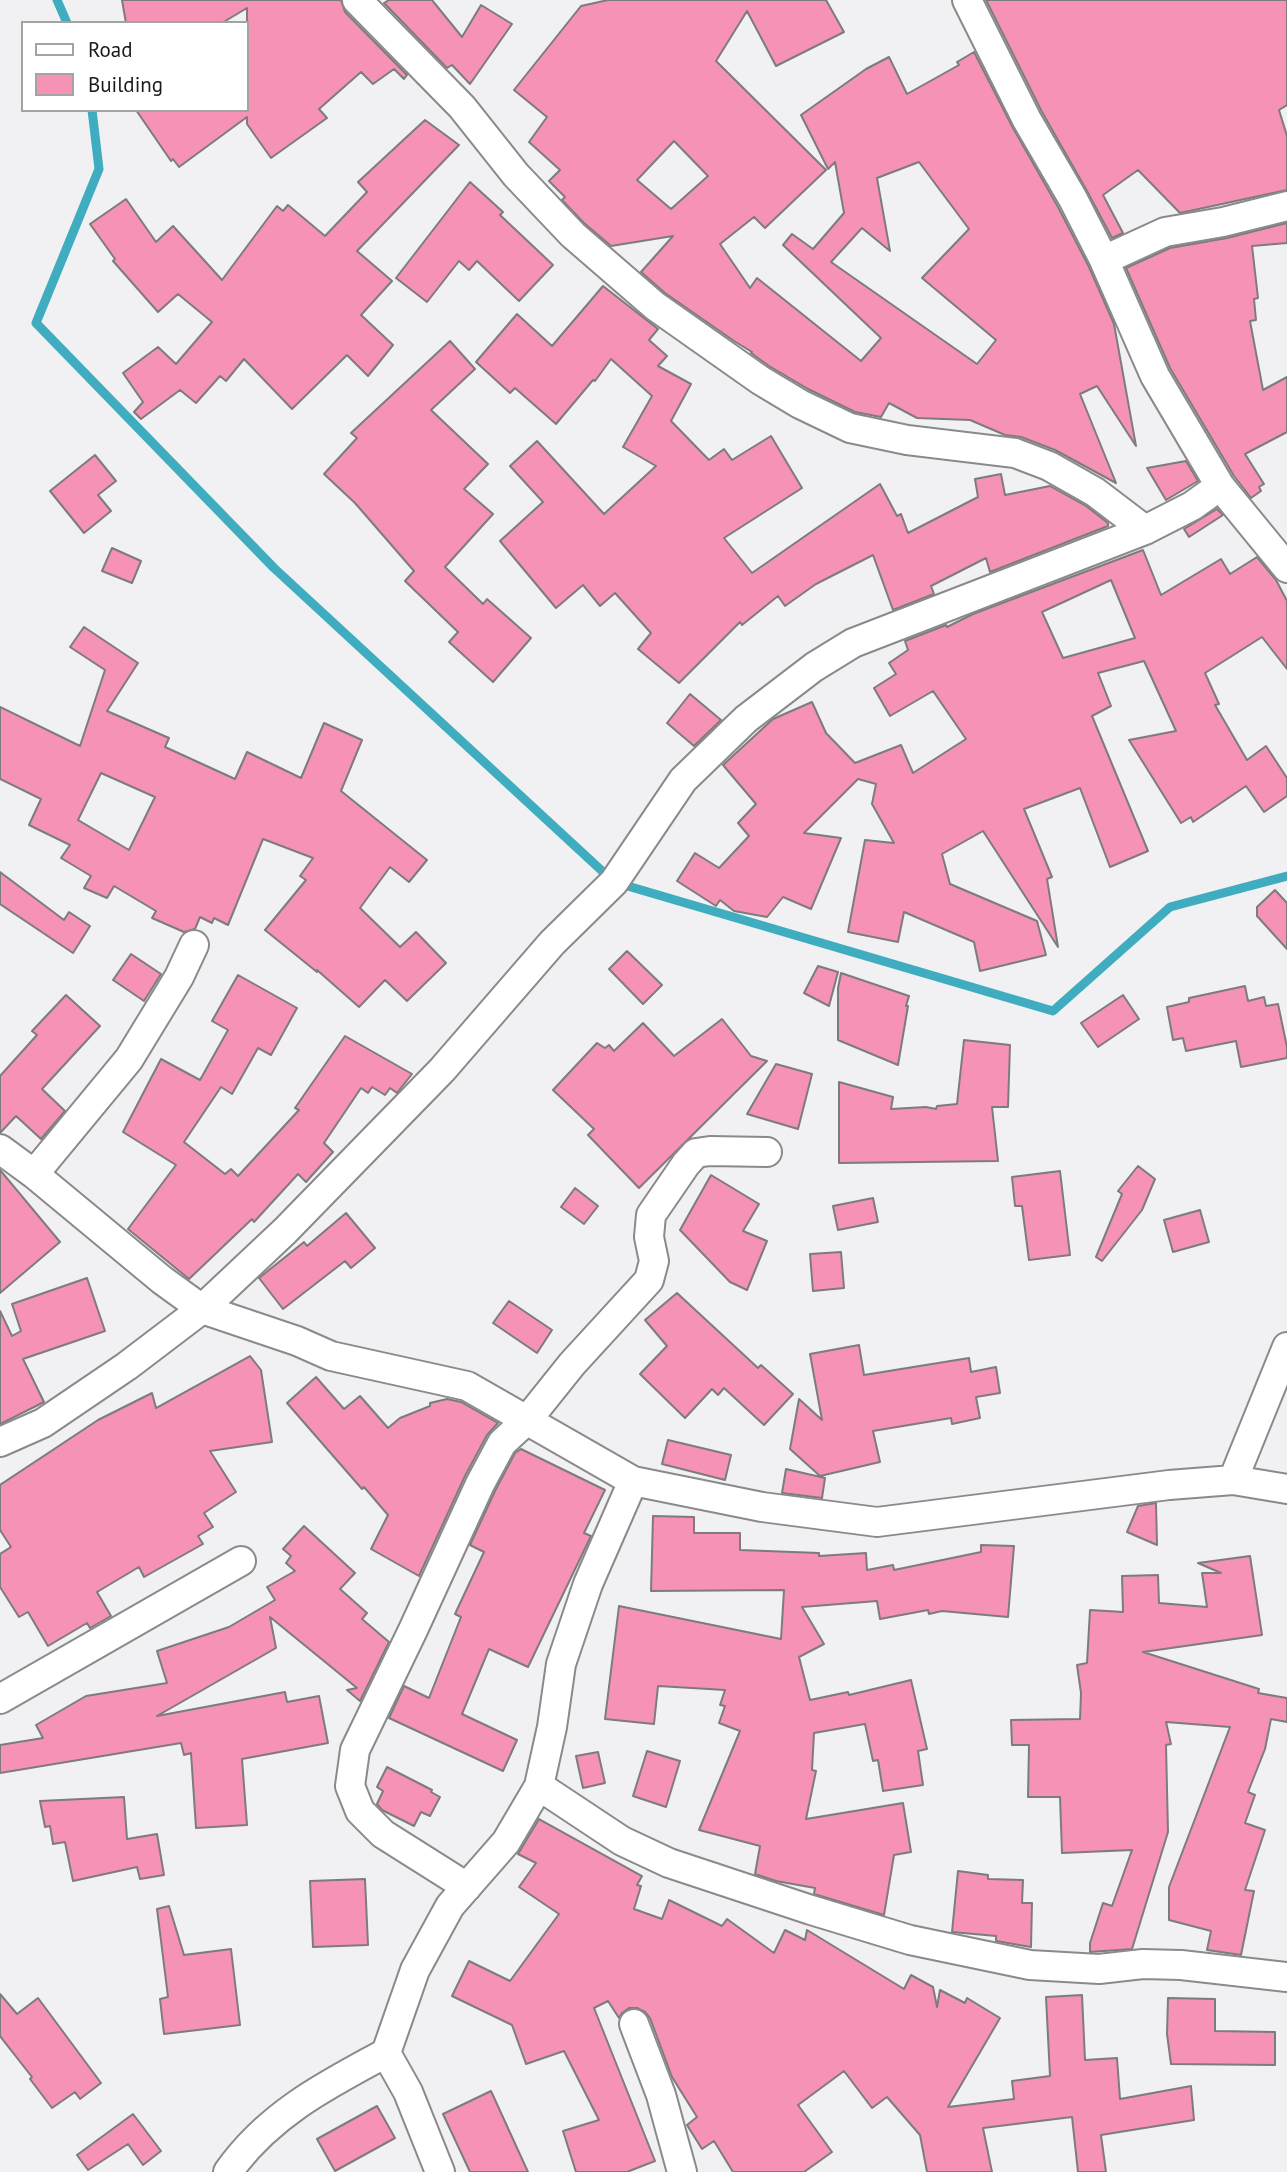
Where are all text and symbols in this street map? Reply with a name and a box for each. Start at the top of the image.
legend [21,21,248,112]
text: Road [88,36,132,63]
text: Building [88,71,163,98]

